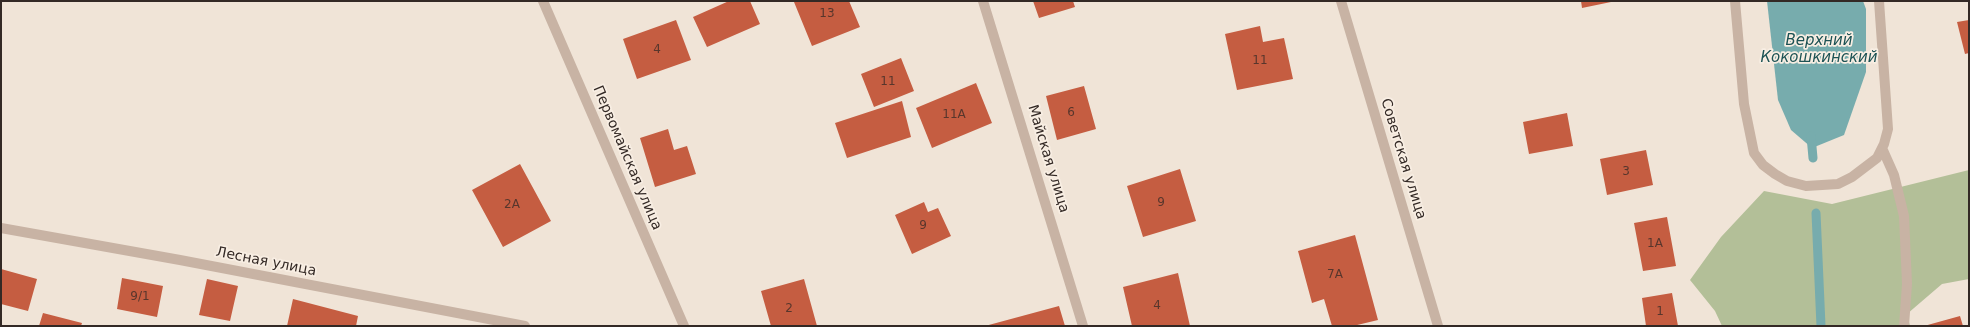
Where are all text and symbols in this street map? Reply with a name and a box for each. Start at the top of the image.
house number: 13 [819,7,835,21]
water label: Верхний Кокошкинский [1760,32,1878,67]
house number: 4 [653,43,661,57]
house number: 11 [1252,54,1268,68]
house number: 11 [880,75,896,89]
street label: Первомайская улица [589,83,665,233]
street label: Советская улица [1377,97,1429,221]
street label: Майская улица [1024,103,1072,215]
house number: 6 [1067,106,1075,120]
house number: 11А [942,108,966,122]
house number: 3 [1622,165,1630,179]
house number: 9 [1157,196,1165,210]
house number: 2А [504,198,520,212]
house number: 9 [919,219,927,233]
house number: 1А [1647,237,1663,251]
street label: Лесная улица [214,244,318,280]
house number: 7А [1327,268,1343,282]
house number: 9/1 [130,290,150,304]
house number: 4 [1153,299,1161,313]
house number: 2 [785,302,793,316]
house number: 1 [1656,305,1664,319]

